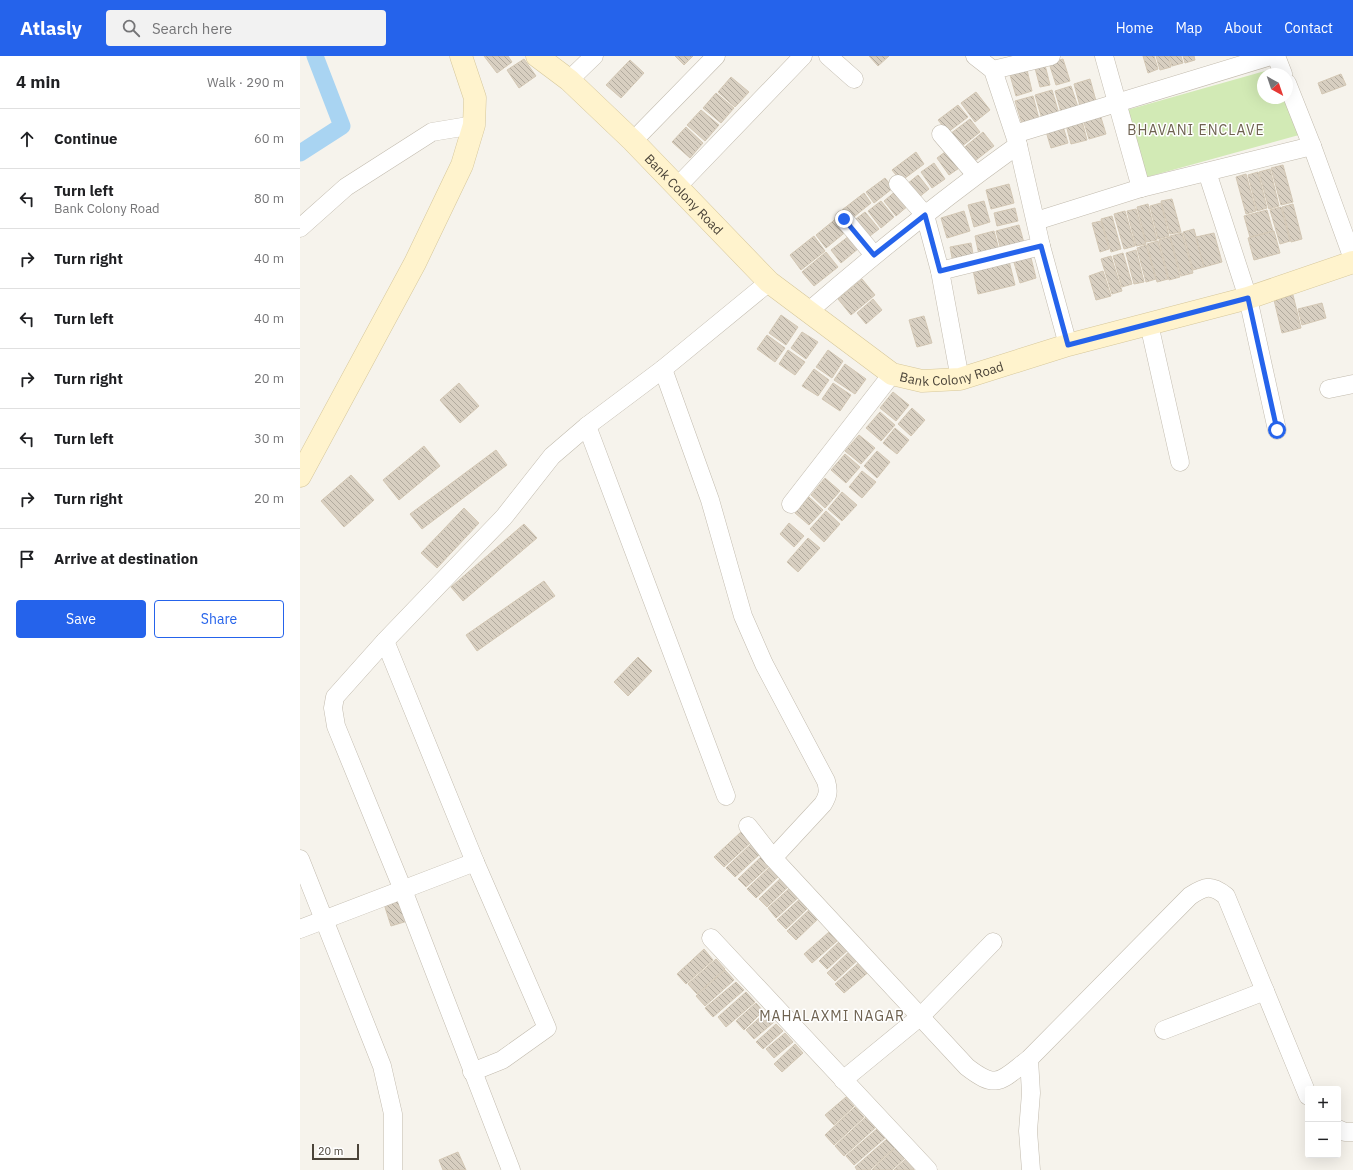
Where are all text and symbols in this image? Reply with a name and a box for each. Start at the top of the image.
search box [106,10,386,46]
text: Atlasly [20,16,82,40]
icon: search [120,17,142,39]
text: Search here [152,19,232,38]
text: Home [1116,19,1153,37]
text: Map [1175,19,1202,37]
text: About [1224,19,1262,37]
text: Contact [1284,19,1333,37]
north arrow [1257,68,1293,104]
text: 4 min [16,71,60,93]
text: Walk · 290 m [207,74,284,91]
district label: BHAVANI ENCLAVE [1127,121,1265,139]
icon: ahead [16,128,38,150]
text: Continue [54,129,118,148]
text: 60 m [254,130,284,147]
street label: Bank Colony Road [641,150,727,238]
text: Turn left [54,181,114,200]
icon: left [16,188,38,210]
text: 80 m [254,190,284,207]
text: Bank Colony Road [54,200,160,217]
route end [835,210,853,228]
icon: right [16,248,38,270]
text: Turn right [54,249,123,268]
text: 40 m [254,250,284,267]
icon: left [16,308,38,330]
text: Turn left [54,309,114,328]
text: 40 m [254,310,284,327]
street label: Bank Colony Road [898,358,1006,390]
icon: right [16,368,38,390]
text: Turn right [54,369,123,388]
text: 20 m [254,370,284,387]
route start [1268,421,1286,439]
icon: left [16,428,38,450]
text: Turn left [54,429,114,448]
text: 30 m [254,430,284,447]
icon: right [16,488,38,510]
text: Turn right [54,489,123,508]
text: 20 m [254,490,284,507]
icon: arrive [16,548,38,570]
text: Arrive at destination [54,549,198,568]
button: Save [16,600,146,638]
button: Share [154,600,284,638]
district label: MAHALAXMI NAGAR [759,1007,905,1025]
map controls [1305,1086,1341,1158]
button: + [1305,1086,1341,1122]
button: − [1305,1122,1341,1158]
scale bar [312,1142,359,1161]
text: 20 m [318,1144,343,1158]

